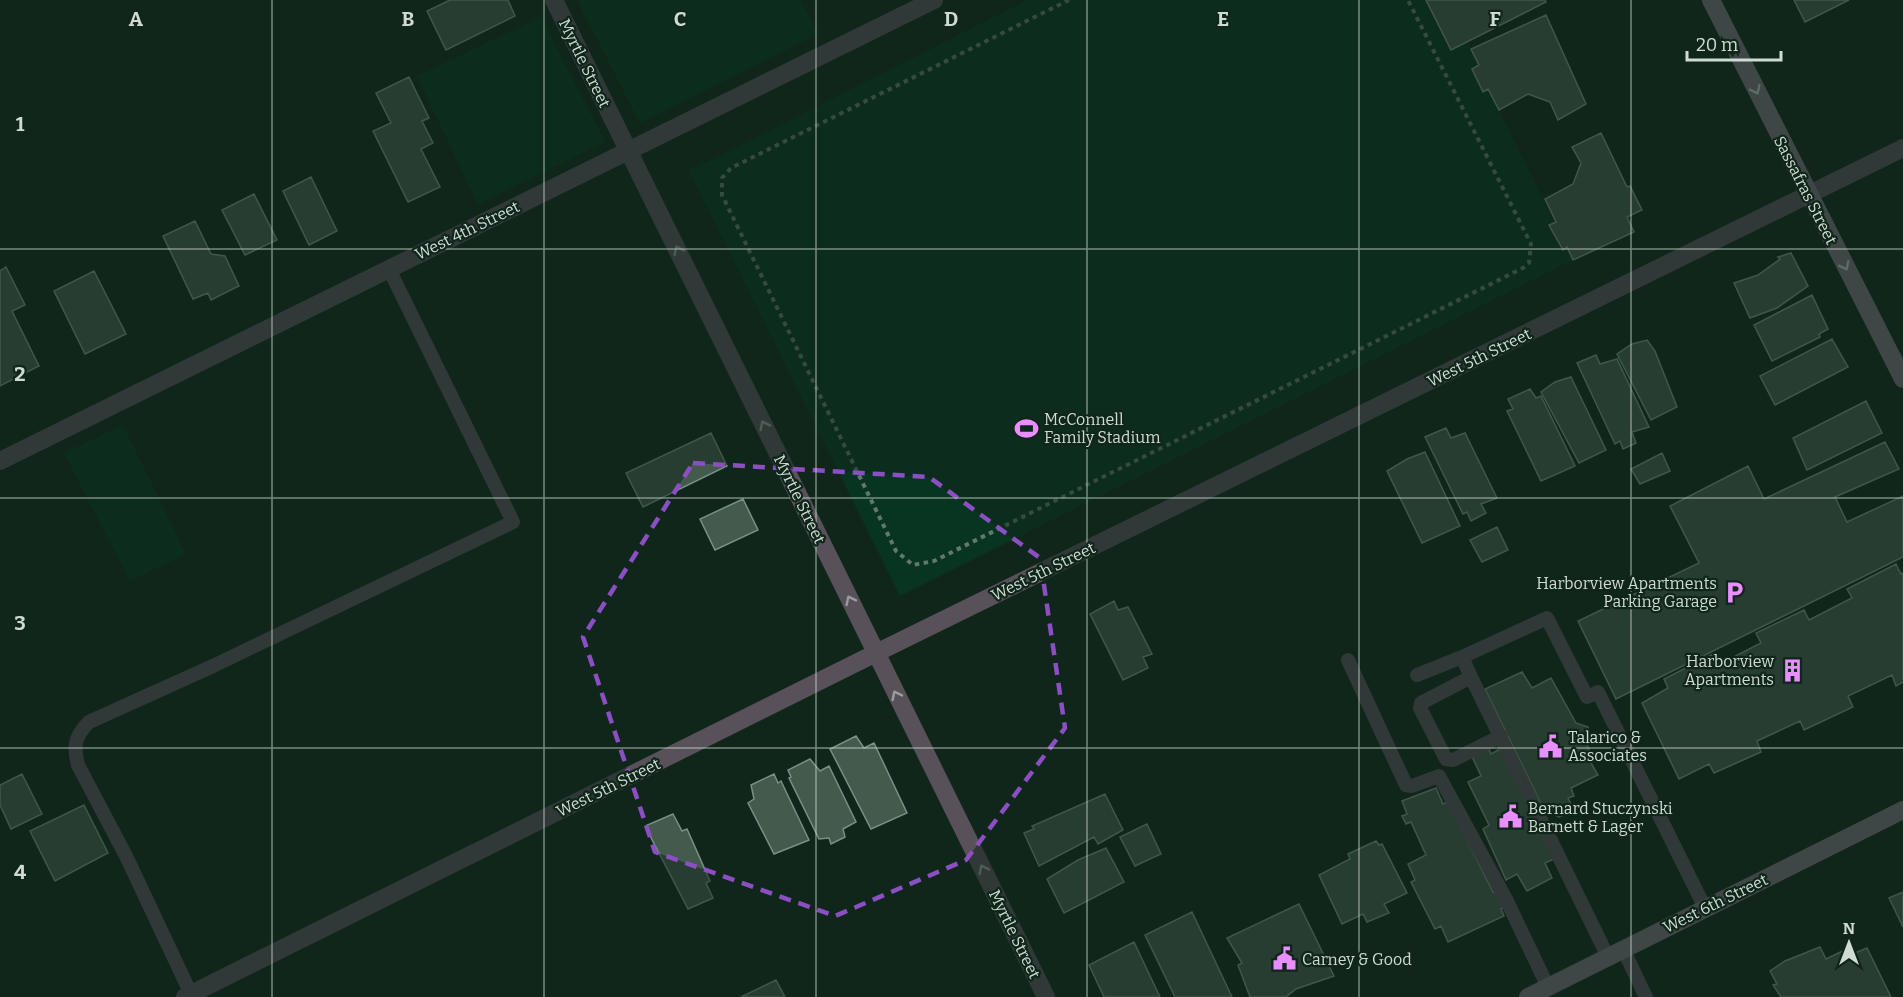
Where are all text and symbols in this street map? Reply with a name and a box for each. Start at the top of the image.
text: A [129,7,144,31]
text: B [402,7,415,31]
text: C [674,7,686,31]
text: D [944,7,958,31]
text: E [1217,7,1229,31]
text: F [1489,7,1501,31]
street label: Myrtle Street [555,16,614,111]
scale bar [1687,24,1782,62]
text: 20 m [1696,34,1738,56]
one-way arrow [1748,84,1760,95]
text: 1 [16,112,25,136]
street label: Sassafras Street [1770,133,1841,248]
street label: West 4th Street [412,197,523,264]
one-way arrow [673,246,685,257]
one-way arrow [1837,260,1849,271]
street label: West 5th Street [1424,324,1534,391]
text: 2 [14,362,26,386]
place label: McConnell Family Stadium [1044,410,1161,447]
sports icon: McConnell Family Stadium [1013,415,1039,441]
one-way arrow [759,421,771,432]
street label: Myrtle Street [770,452,829,547]
street label: West 5th Street [988,538,1098,605]
place label: Harborview Apartments Parking Garage [1536,574,1717,611]
parking icon: Harborview Apartments Parking Garage [1722,579,1748,605]
one-way arrow [845,596,857,607]
text: 3 [14,611,26,635]
place label: Harborview Apartments [1684,652,1774,689]
building icon: Harborview Apartments [1779,657,1805,683]
one-way arrow [892,690,904,701]
place label: Talarico & Associates [1568,728,1647,765]
public building icon: Talarico & Associates [1537,733,1563,759]
street label: West 5th Street [553,754,663,821]
place label: Bernard Stuczynski Barnett & Lager [1528,799,1673,836]
public building icon: Bernard Stuczynski Barnett & Lager [1497,804,1523,830]
text: 4 [14,860,26,884]
one-way arrow [979,865,991,876]
street label: West 6th Street [1660,870,1771,937]
street label: Myrtle Street [985,887,1044,982]
north arrow [1819,913,1879,973]
text: N [1843,919,1855,938]
public building icon: Carney & Good [1271,946,1297,972]
place label: Carney & Good [1302,950,1412,969]

